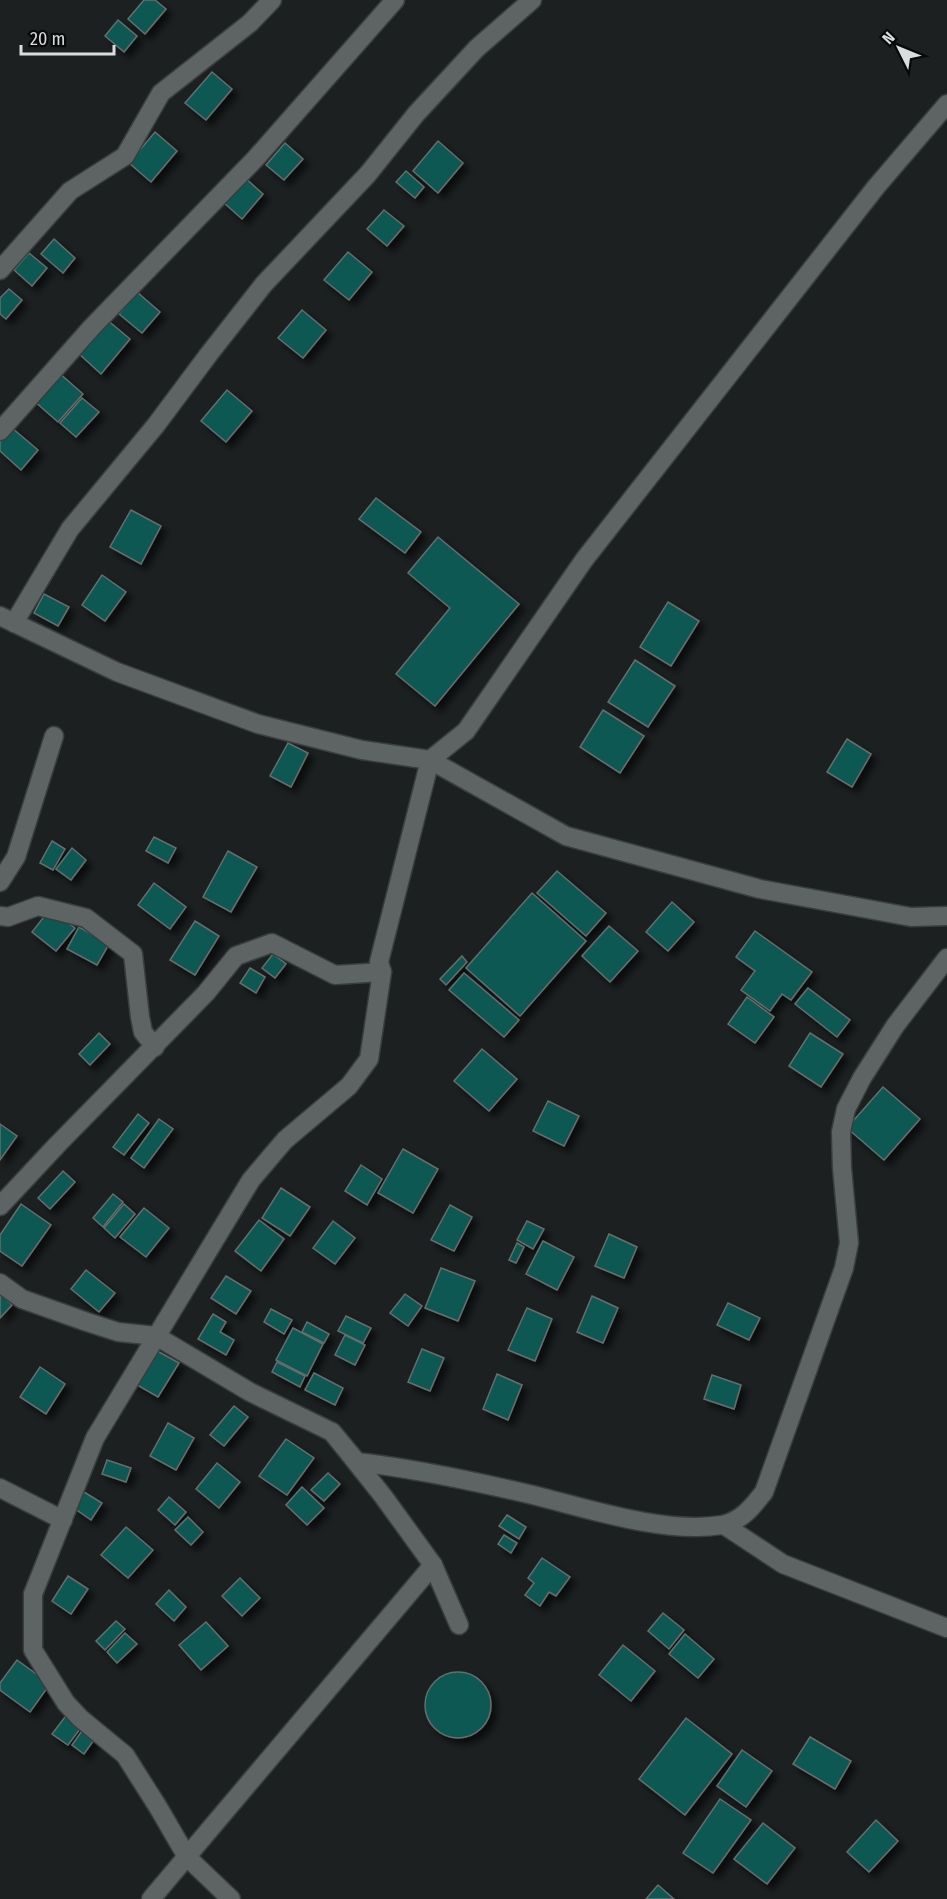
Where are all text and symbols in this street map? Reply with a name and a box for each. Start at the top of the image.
scale bar [21,18,114,56]
north arrow [869,18,929,78]
text: 20 m [30,28,65,50]
text: N [878,28,899,48]

